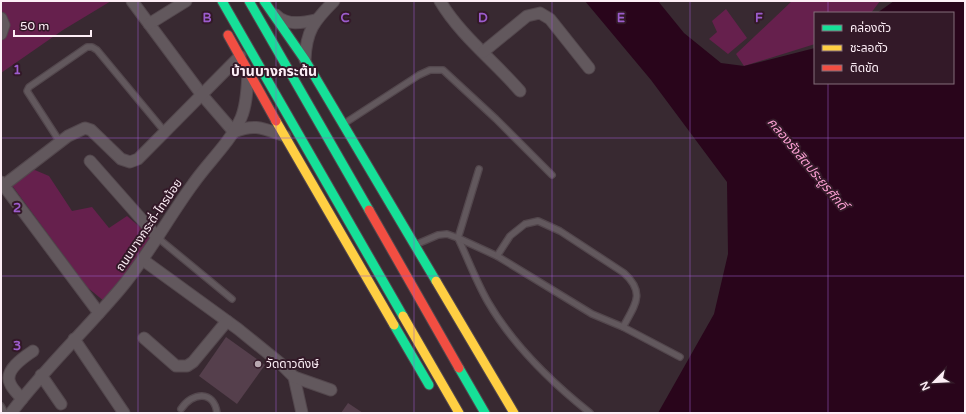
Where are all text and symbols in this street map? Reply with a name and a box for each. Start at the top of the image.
text: B [202,10,212,26]
text: C [340,10,350,26]
text: D [478,10,488,26]
text: E [617,10,625,26]
text: F [755,10,763,26]
scale bar [14,12,91,38]
legend [814,12,954,84]
text: 50 m [20,19,49,33]
text: คล่องตัว [850,21,891,35]
text: ชะลอตัว [850,41,888,55]
text: ติดขัด [850,61,879,75]
text: 1 [13,62,21,78]
district label: บ้านบางกระต้น [231,63,317,80]
water label: คลองรังสิตประยูรศักดิ์ [764,114,853,216]
street label: ถนนบางกระดี่-ไทรน้อย [111,175,185,274]
text: 2 [13,200,21,216]
text: 3 [13,338,21,354]
place label: วัดดาวดึงษ์ [266,357,319,371]
marker: วัดดาวดึงษ์ [253,359,263,369]
north arrow [914,362,954,402]
text: N [918,379,933,393]

